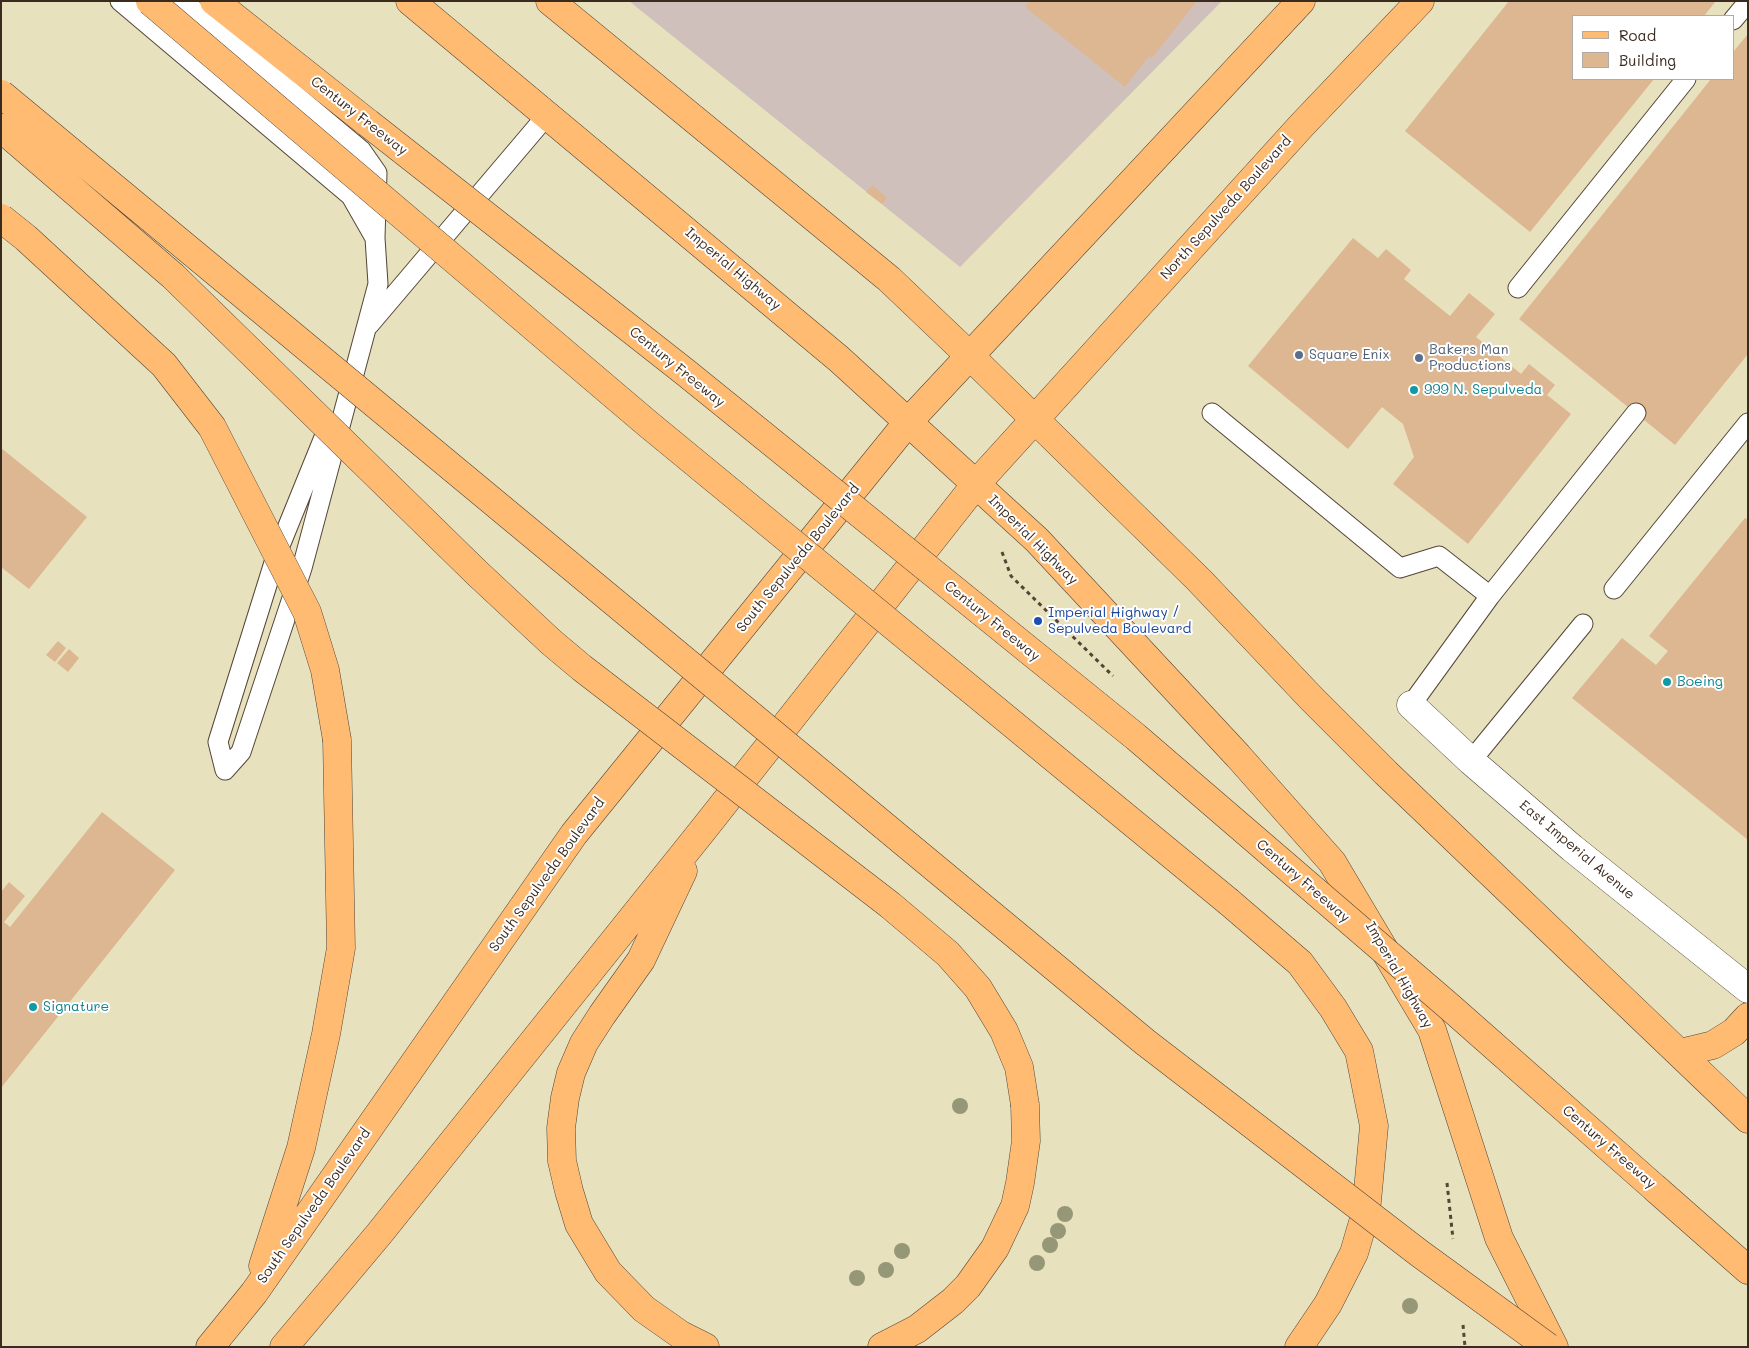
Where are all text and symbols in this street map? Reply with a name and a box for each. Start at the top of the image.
legend [1572,15,1734,80]
text: Road [1619,25,1656,45]
text: Building [1619,50,1676,70]
street label: Century Freeway [307,73,411,159]
street label: North Sepulveda Boulevard [1157,133,1295,283]
street label: Imperial Highway [682,224,784,314]
street label: Century Freeway [626,323,728,411]
place label: Bakers Man Productions [1429,342,1511,374]
place label: Square Enix [1309,347,1390,363]
marker: Square Enix [1293,349,1305,361]
marker: Bakers Man Productions [1413,352,1425,364]
place label: 999 N. Sepulveda [1424,382,1542,398]
marker: 999 N. Sepulveda [1408,384,1420,396]
street label: South Sepulveda Boulevard [733,481,863,635]
street label: Imperial Highway [985,492,1081,588]
street label: Century Freeway [941,577,1043,665]
place label: Imperial Highway / Sepulveda Boulevard [1048,605,1191,638]
marker: Imperial Highway / Sepulveda Boulevard [1032,615,1044,627]
place label: Boeing [1677,674,1723,690]
marker: Boeing [1661,676,1673,688]
street label: South Sepulveda Boulevard [486,795,608,955]
street label: East Imperial Avenue [1516,797,1638,903]
street label: Century Freeway [1253,836,1353,926]
street label: Imperial Highway [1362,919,1436,1031]
place label: Signature [43,999,109,1015]
marker: Signature [27,1001,39,1013]
street label: Century Freeway [1559,1102,1659,1192]
street label: South Sepulveda Boulevard [254,1125,374,1287]

